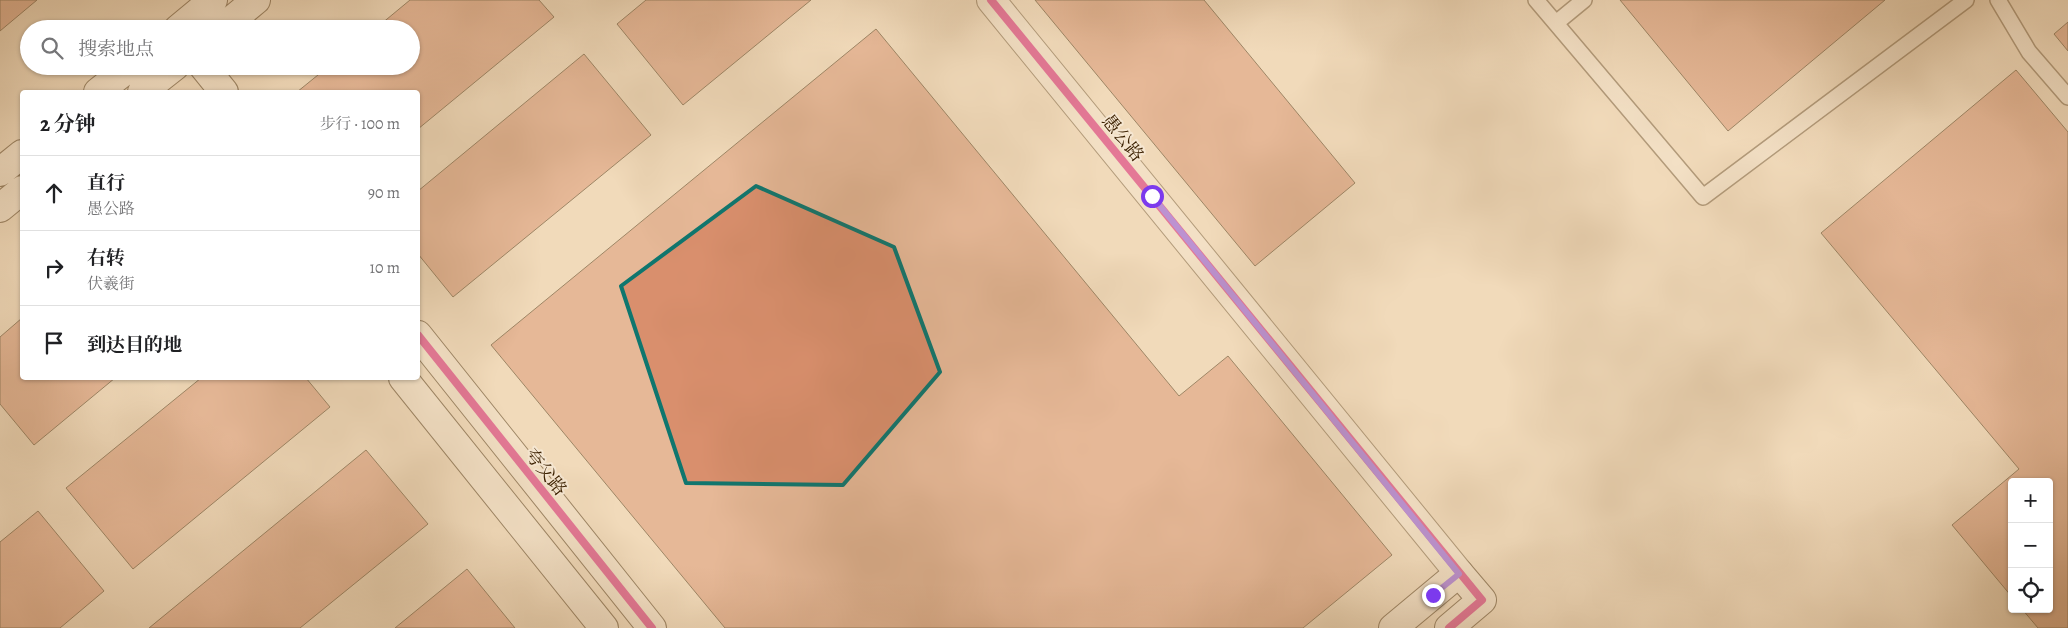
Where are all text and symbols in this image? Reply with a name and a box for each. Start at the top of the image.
search box [20,20,420,75]
icon: search [38,34,66,62]
text: 搜索地点 [78,36,154,62]
street label: 愚公路 [1097,109,1149,167]
text: 2 分钟 [40,110,96,138]
text: 步行 · 100 m [319,113,400,135]
text: 直行 [87,170,125,196]
icon: ahead [40,179,68,207]
text: 90 m [368,182,400,204]
route start [1141,185,1164,208]
text: 愚公路 [87,198,135,220]
text: 右转 [87,245,125,271]
icon: right [40,254,68,282]
text: 10 m [370,257,400,279]
text: 伏羲街 [87,273,135,295]
icon: arrive [40,329,68,357]
text: 到达目的地 [87,332,182,358]
street label: 夸父路 [520,443,572,501]
map controls [2008,478,2053,613]
button: + [2008,478,2053,523]
button: − [2008,523,2053,568]
button: locate [2008,568,2053,613]
route end [1422,584,1445,607]

